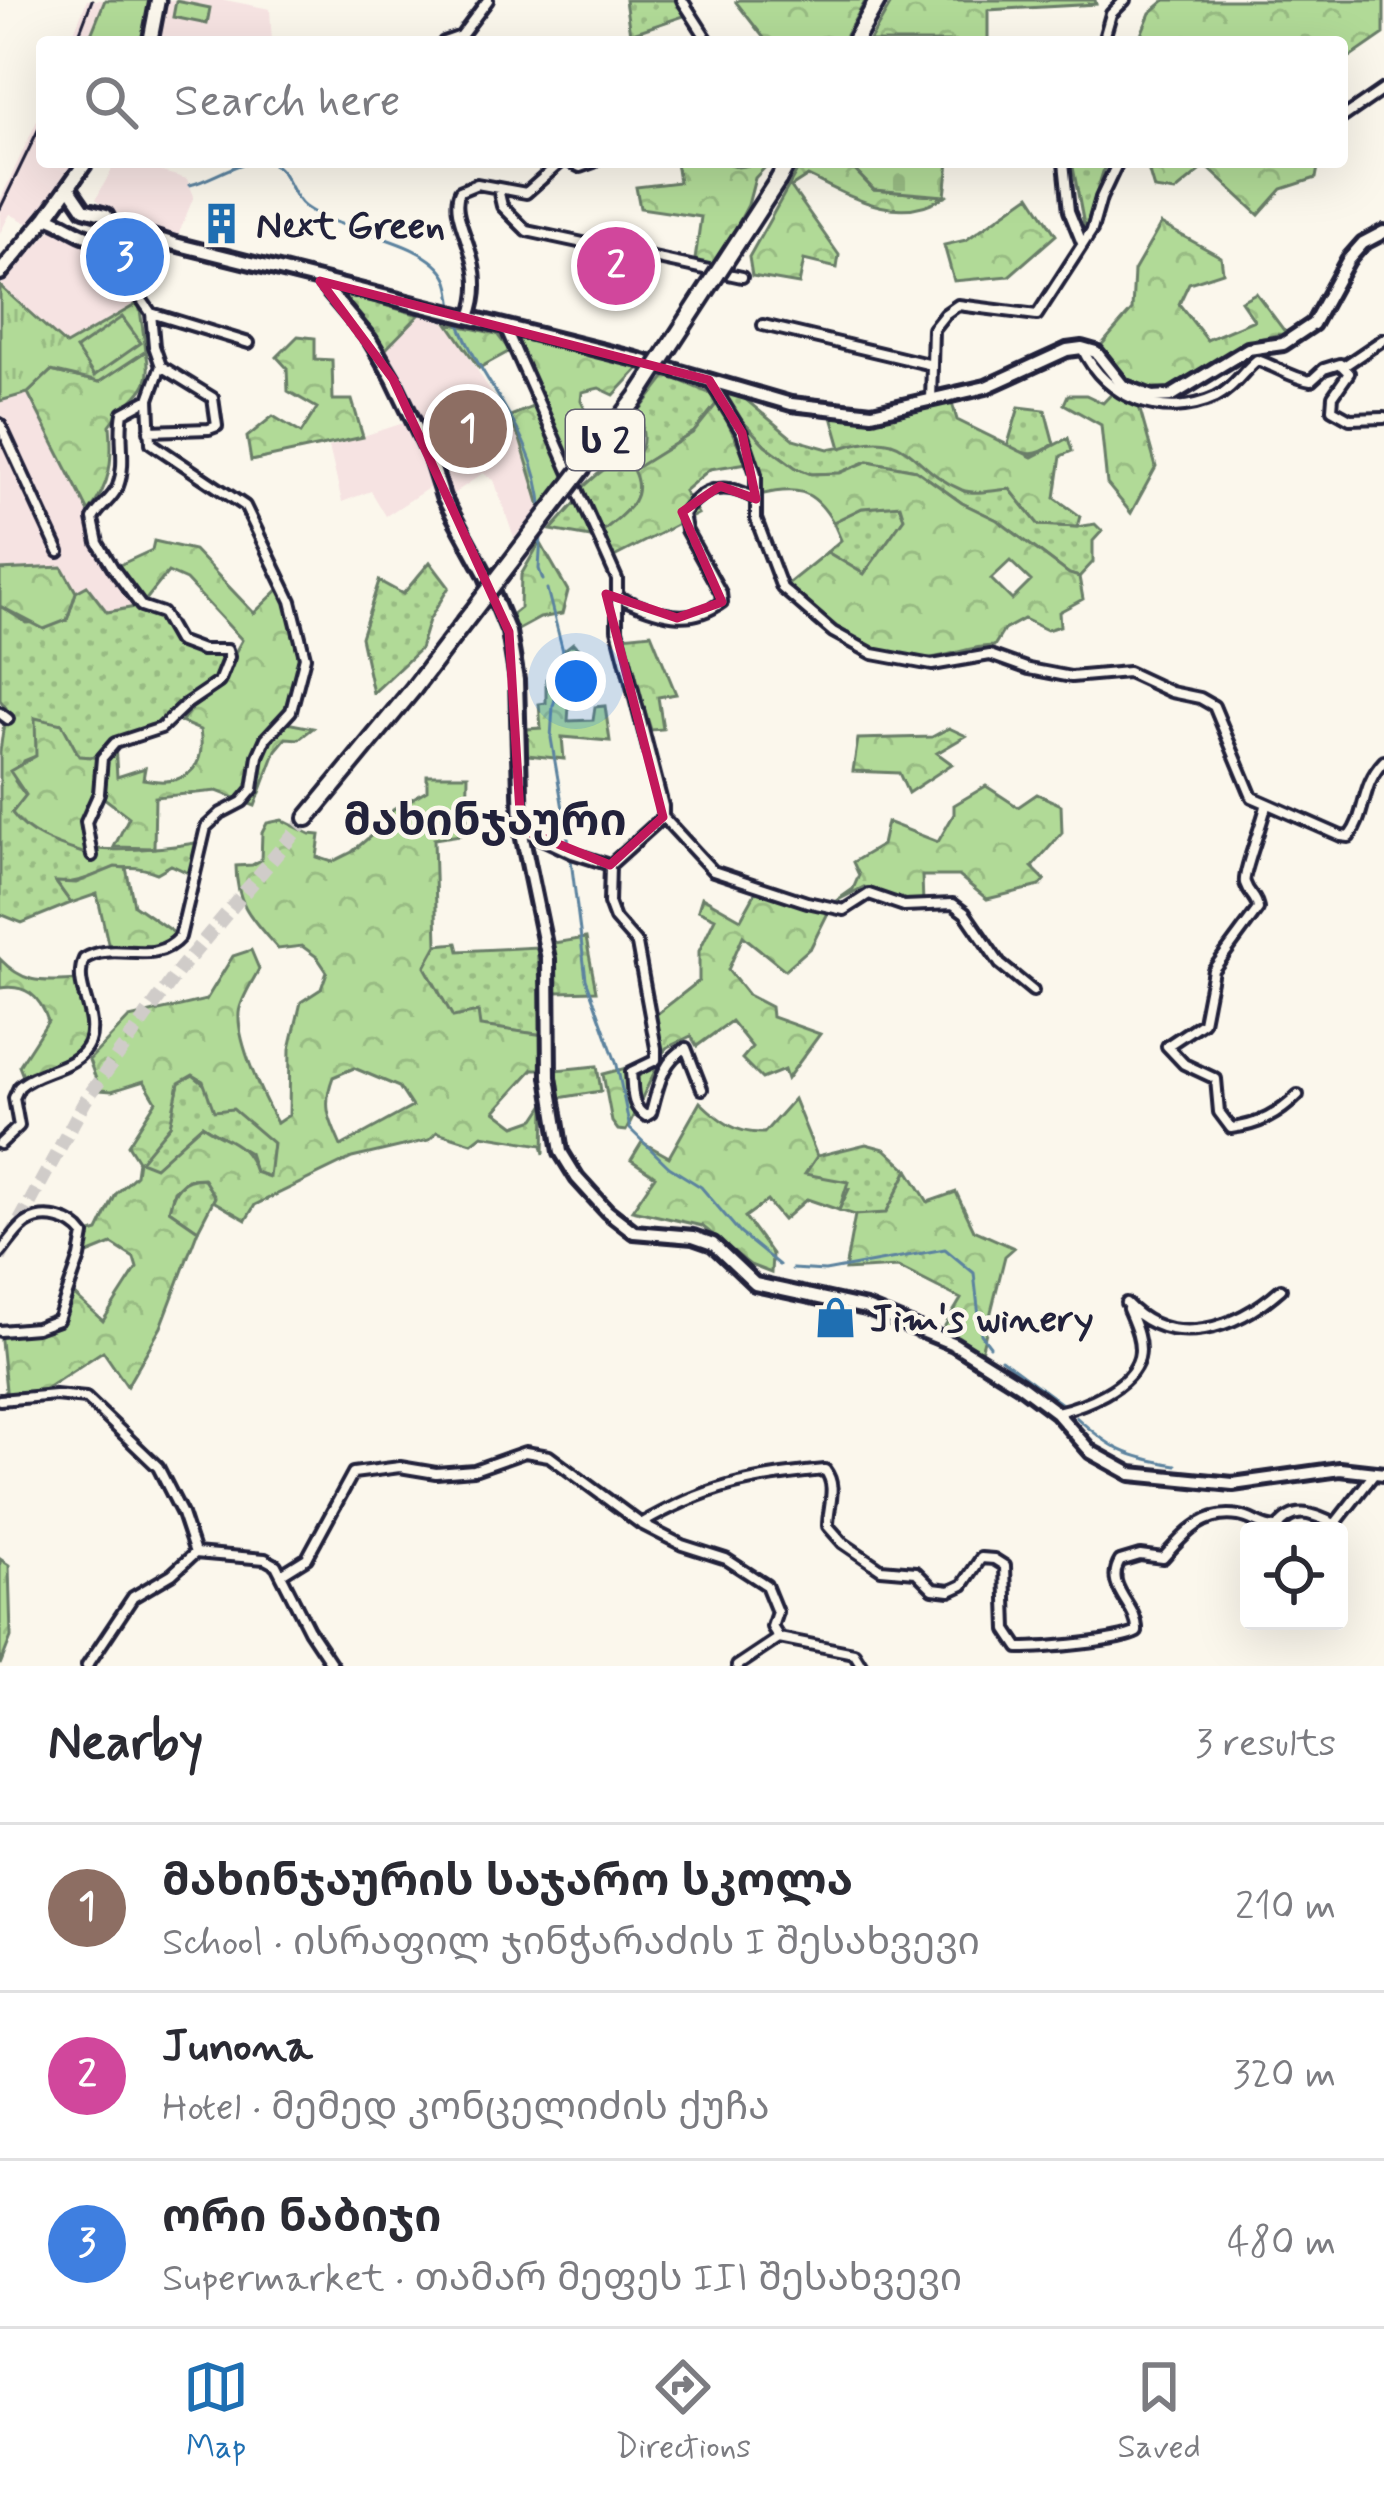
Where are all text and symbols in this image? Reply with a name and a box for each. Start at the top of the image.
search box [36,36,1348,168]
icon: search [78,69,144,135]
text: Search here [174,73,401,132]
building icon: Next Green [199,201,245,247]
place label: Next Green [256,202,445,253]
pin: 3 [86,212,164,302]
pin: 2 [577,221,655,311]
pin: 1 [429,384,507,474]
road number: ს 2 [566,410,644,470]
your location [546,651,606,711]
district label: მახინჯაური [343,793,627,852]
shop icon: Jim's winery [813,1294,859,1340]
place label: Jim's winery [870,1295,1094,1346]
map controls [1240,1522,1348,1630]
button: locate [1240,1522,1348,1630]
text: Nearby [48,1711,203,1777]
text: 3 results [1195,1719,1336,1770]
text: მახინჯაურის საჯარო სკოლა [162,1853,853,1912]
text: 1 [78,1882,96,1933]
text: 210 m [1235,1882,1336,1933]
text: School · ისრაფილ ჯინჭარაძის I შესახვევი [162,1918,980,1969]
text: Junona [162,2018,313,2077]
text: 2 [77,2050,97,2101]
text: 320 m [1233,2050,1336,2101]
text: Hotel · მემედ კონცელიძის ქუჩა [162,2083,770,2134]
text: ორი ნაბიჯი [162,2189,442,2248]
text: 3 [78,2218,96,2269]
text: 480 m [1227,2218,1336,2269]
text: Supermarket · თამარ მეფეს III შესახვევი [162,2254,962,2305]
tab: Map [183,2354,249,2470]
tab: Directions [615,2354,751,2470]
tab: Saved [1117,2354,1201,2470]

